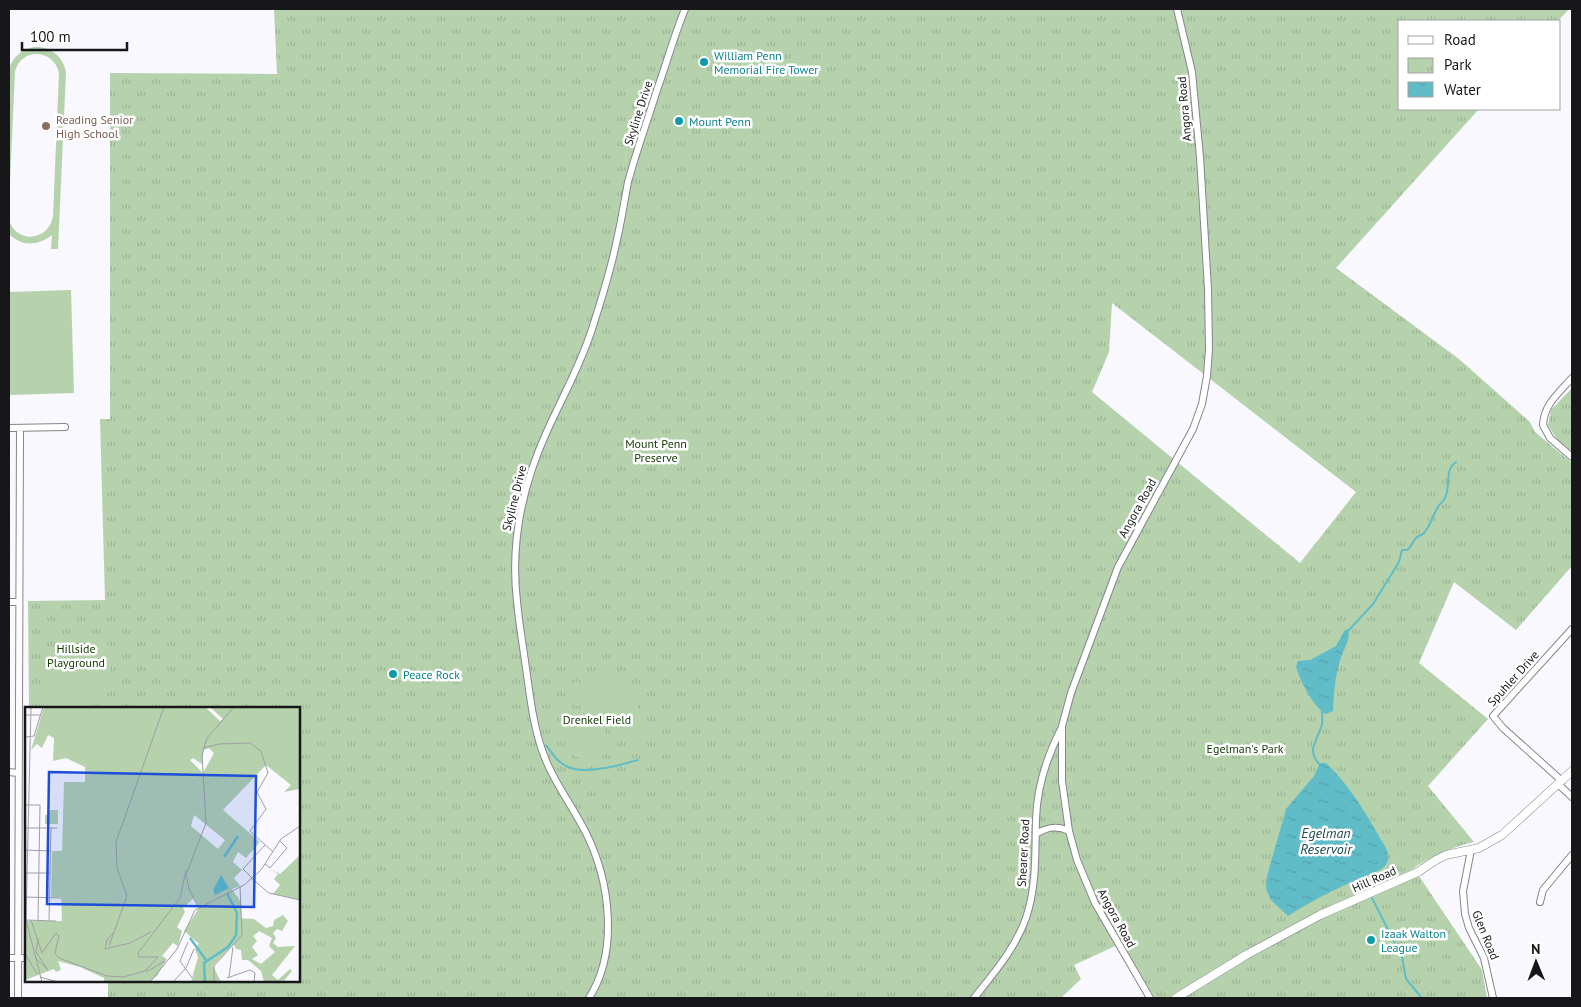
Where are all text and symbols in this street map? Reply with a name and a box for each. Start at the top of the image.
scale bar [22,20,128,52]
legend [1398,20,1561,110]
text: 100 m [30,27,71,46]
text: Road [1444,30,1476,49]
place label: William Penn Memorial Fire Tower [714,48,818,77]
text: Park [1444,55,1472,74]
marker: William Penn Memorial Fire Tower [698,56,710,68]
street label: Angora Road [1174,76,1194,142]
street label: Skyline Drive [620,79,656,147]
text: Water [1444,80,1481,99]
place label: Reading Senior High School [56,112,133,141]
place label: Mount Penn [689,114,751,129]
marker: Mount Penn [673,115,685,127]
marker: Reading Senior High School [40,120,52,132]
park label: Mount Penn Preserve [625,436,687,465]
street label: Skyline Drive [499,464,529,532]
street label: Angora Road [1115,476,1159,540]
park label: Hillside Playground [47,641,105,670]
street label: Spuhler Drive [1484,647,1542,709]
place label: Peace Rock [403,667,460,682]
marker: Peace Rock [387,668,399,680]
inset map [25,707,300,982]
park label: Drenkel Field [563,712,631,727]
park label: Egelman's Park [1207,741,1284,756]
street label: Shearer Road [1014,819,1032,887]
water label: Egelman Reservoir [1300,824,1353,858]
street label: Hill Road [1350,863,1398,895]
street label: Angora Road [1095,886,1139,950]
street label: Glen Road [1469,908,1503,962]
place label: Izaak Walton League [1381,926,1446,955]
marker: Izaak Walton League [1365,934,1377,946]
north arrow [1511,937,1561,987]
text: N [1531,940,1541,958]

